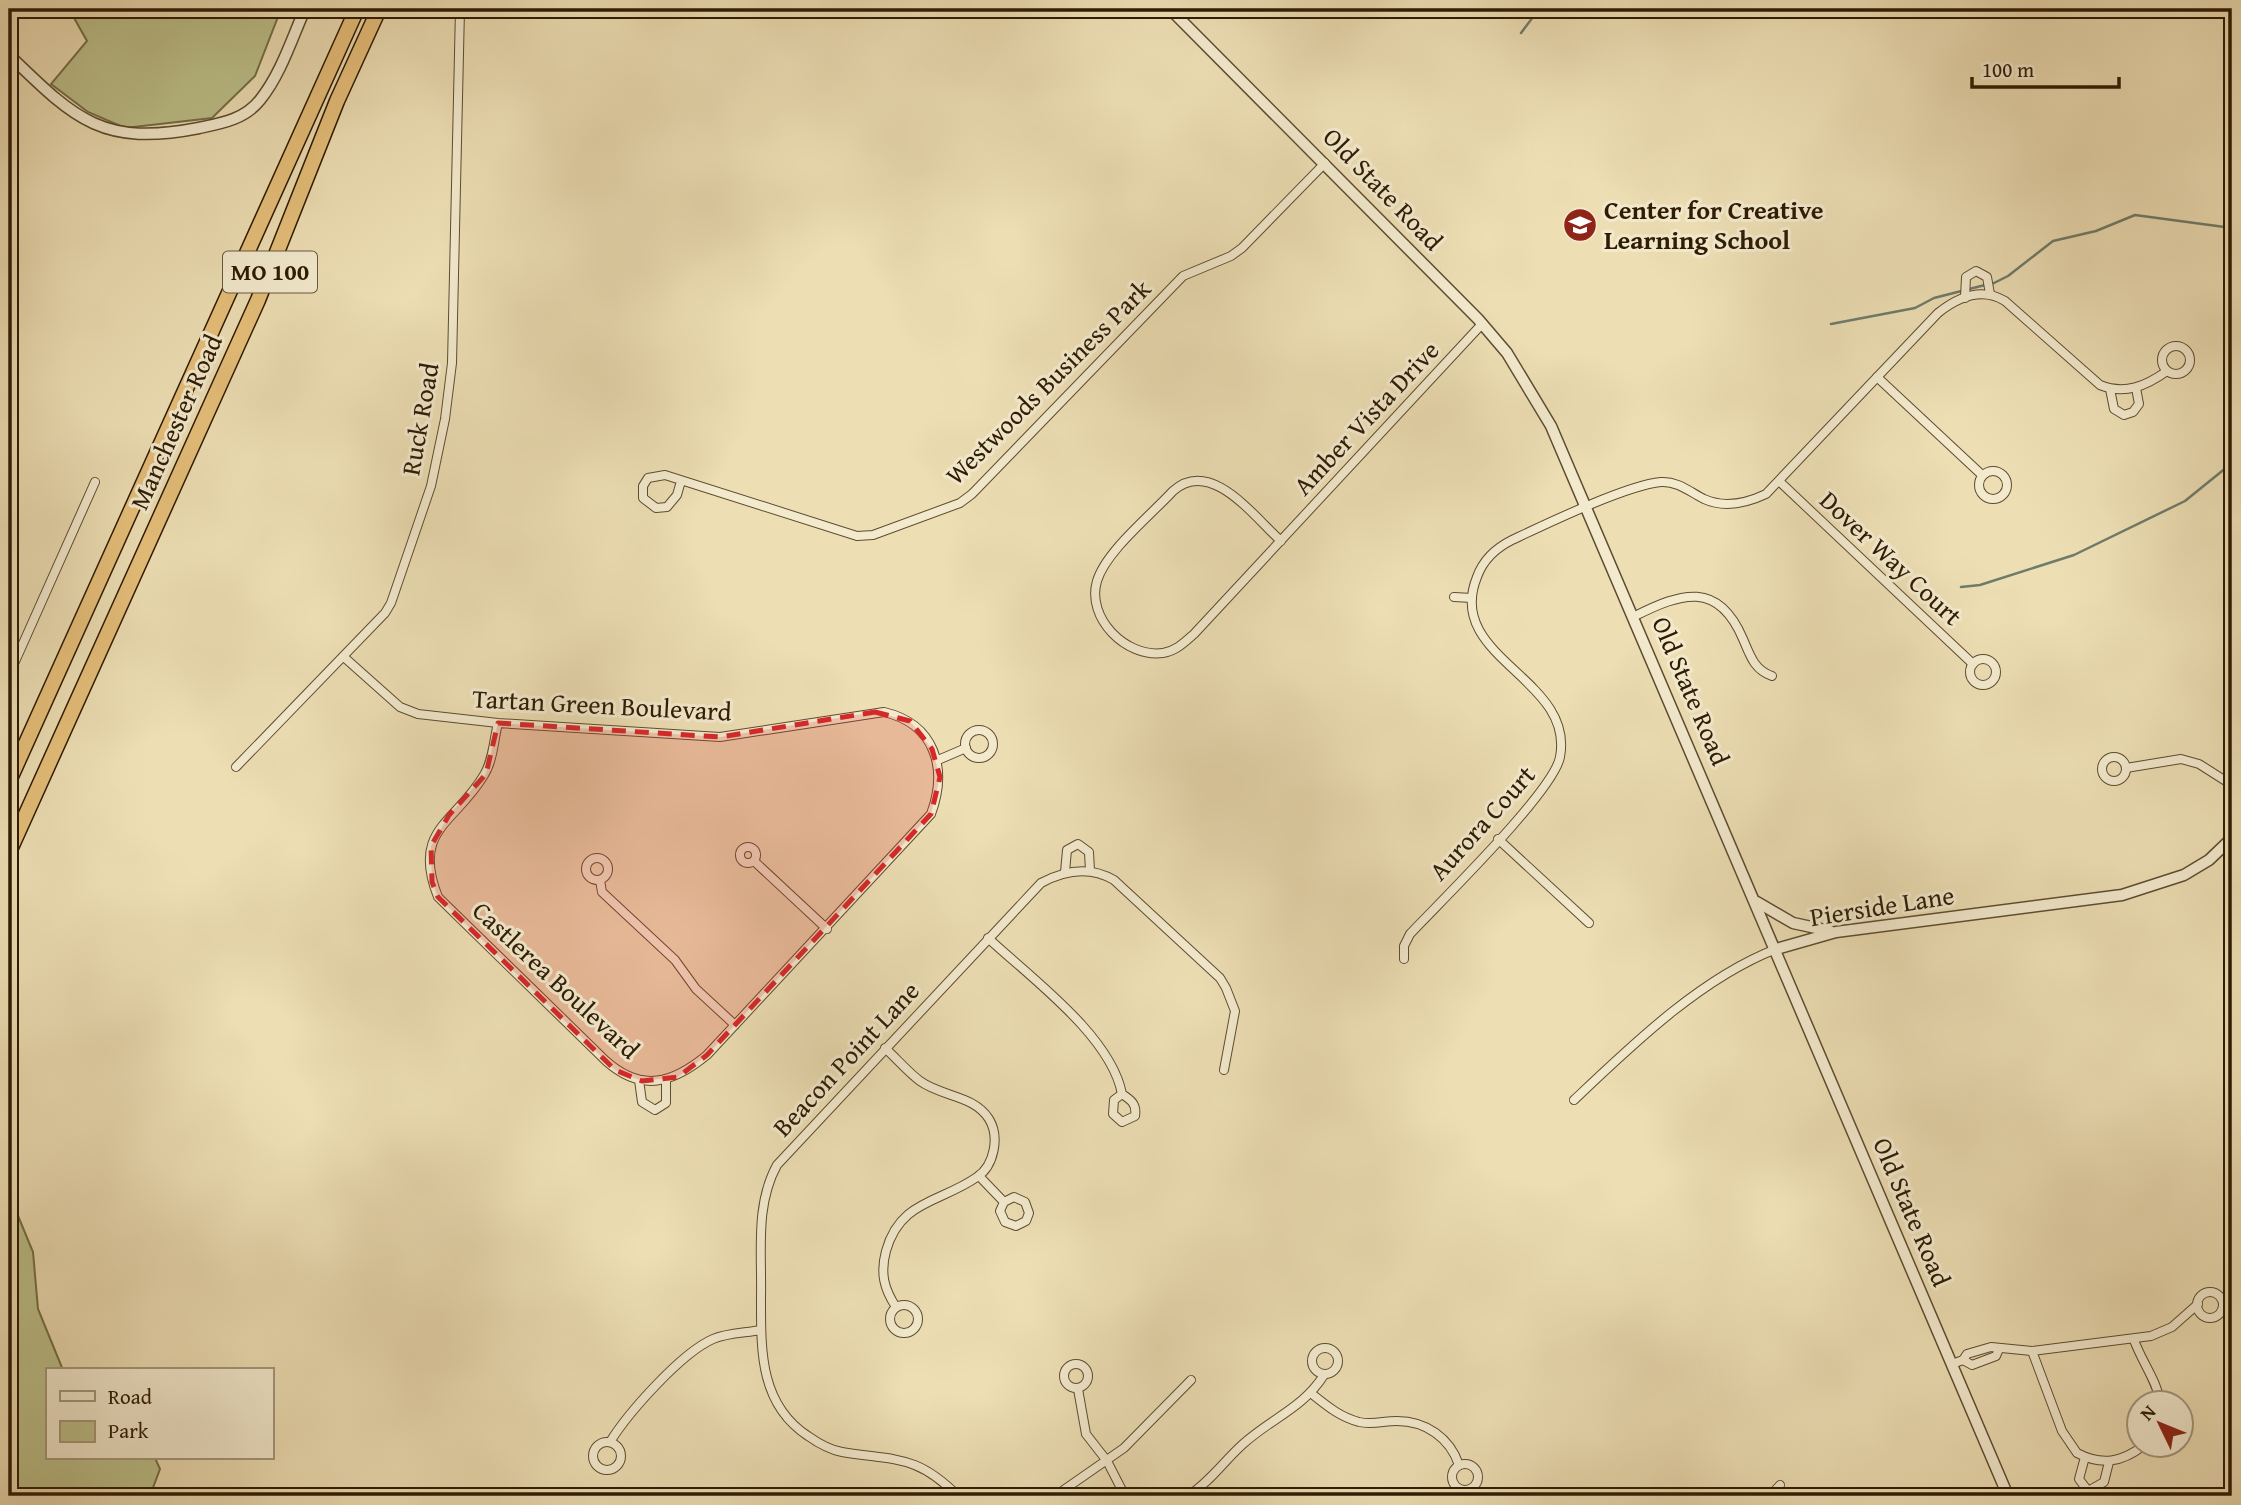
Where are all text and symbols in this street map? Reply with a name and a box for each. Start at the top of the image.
scale bar [1972,46,2118,90]
text: 100 m [1982,54,2034,85]
street label: Old State Road [1314,118,1452,259]
place label: Center for Creative Learning School [1604,190,1824,259]
school or university icon: Center for Creative Learning School [1561,206,1599,244]
road number: MO 100 [223,251,317,292]
street label: Westwoods Business Park [936,269,1160,493]
street label: Manchester Road [119,328,232,516]
street label: Amber Vista Drive [1283,331,1448,504]
street label: Ruck Road [390,360,449,478]
street label: Dover Way Court [1811,481,1972,634]
street label: Old State Road [1643,610,1740,771]
street label: Tartan Green Boulevard [472,678,733,731]
street label: Aurora Court [1419,756,1544,889]
street label: Pierside Lane [1807,875,1957,936]
street label: Castlerea Boulevard [464,892,649,1068]
street label: Beacon Point Lane [763,972,928,1145]
street label: Old State Road [1864,1131,1961,1292]
legend [46,1368,273,1460]
text: Road [108,1381,153,1412]
north arrow [2126,1390,2196,1460]
text: N [2133,1398,2162,1427]
text: Park [108,1415,149,1446]

